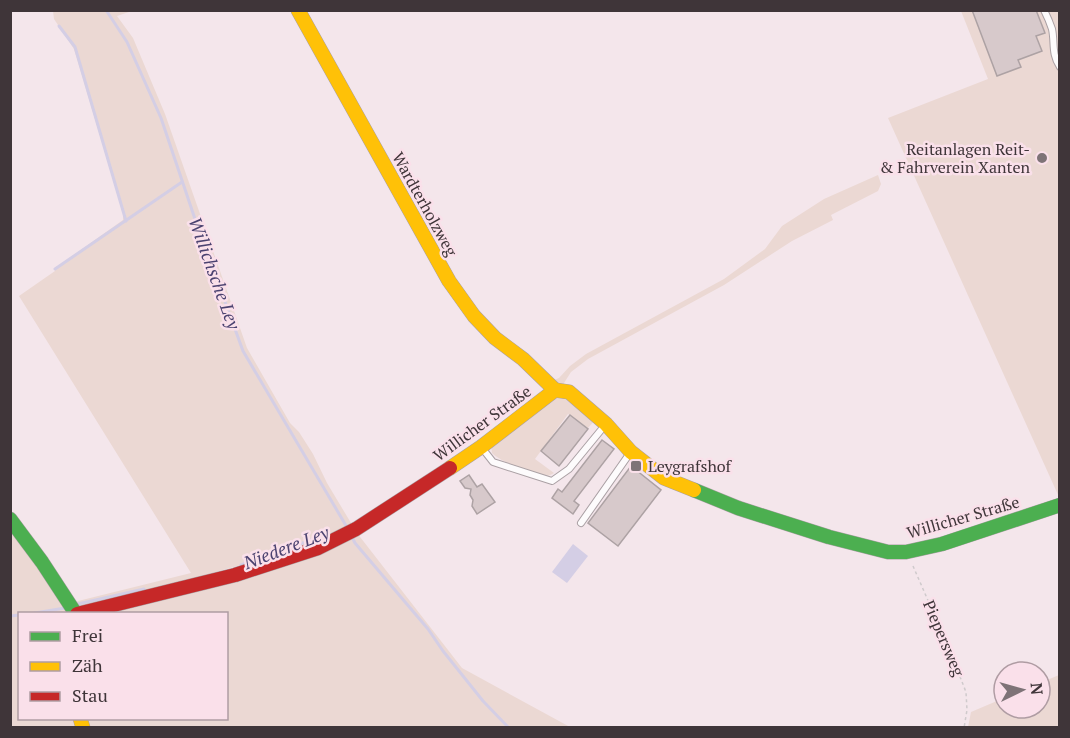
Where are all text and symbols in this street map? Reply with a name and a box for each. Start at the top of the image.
place label: Reitanlagen Reit- & Fahrverein Xanten [880,138,1030,178]
street label: Wardterholzweg [387,148,463,260]
marker: Reitanlagen Reit- & Fahrverein Xanten [1035,151,1049,165]
water label: Willichsche Ley [184,214,247,333]
street label: Willicher Straße [429,380,535,466]
place label: Leygrafshof [648,455,733,477]
marker: Leygrafshof [629,459,643,473]
street label: Willicher Straße [904,490,1022,544]
water label: Niedere Ley [239,519,333,575]
street label: Piepersweg [918,597,970,680]
legend [18,612,228,720]
text: Frei [72,623,103,647]
text: Zäh [72,653,103,677]
north arrow [992,660,1052,720]
text: N [1025,682,1048,696]
text: Stau [72,683,108,707]

